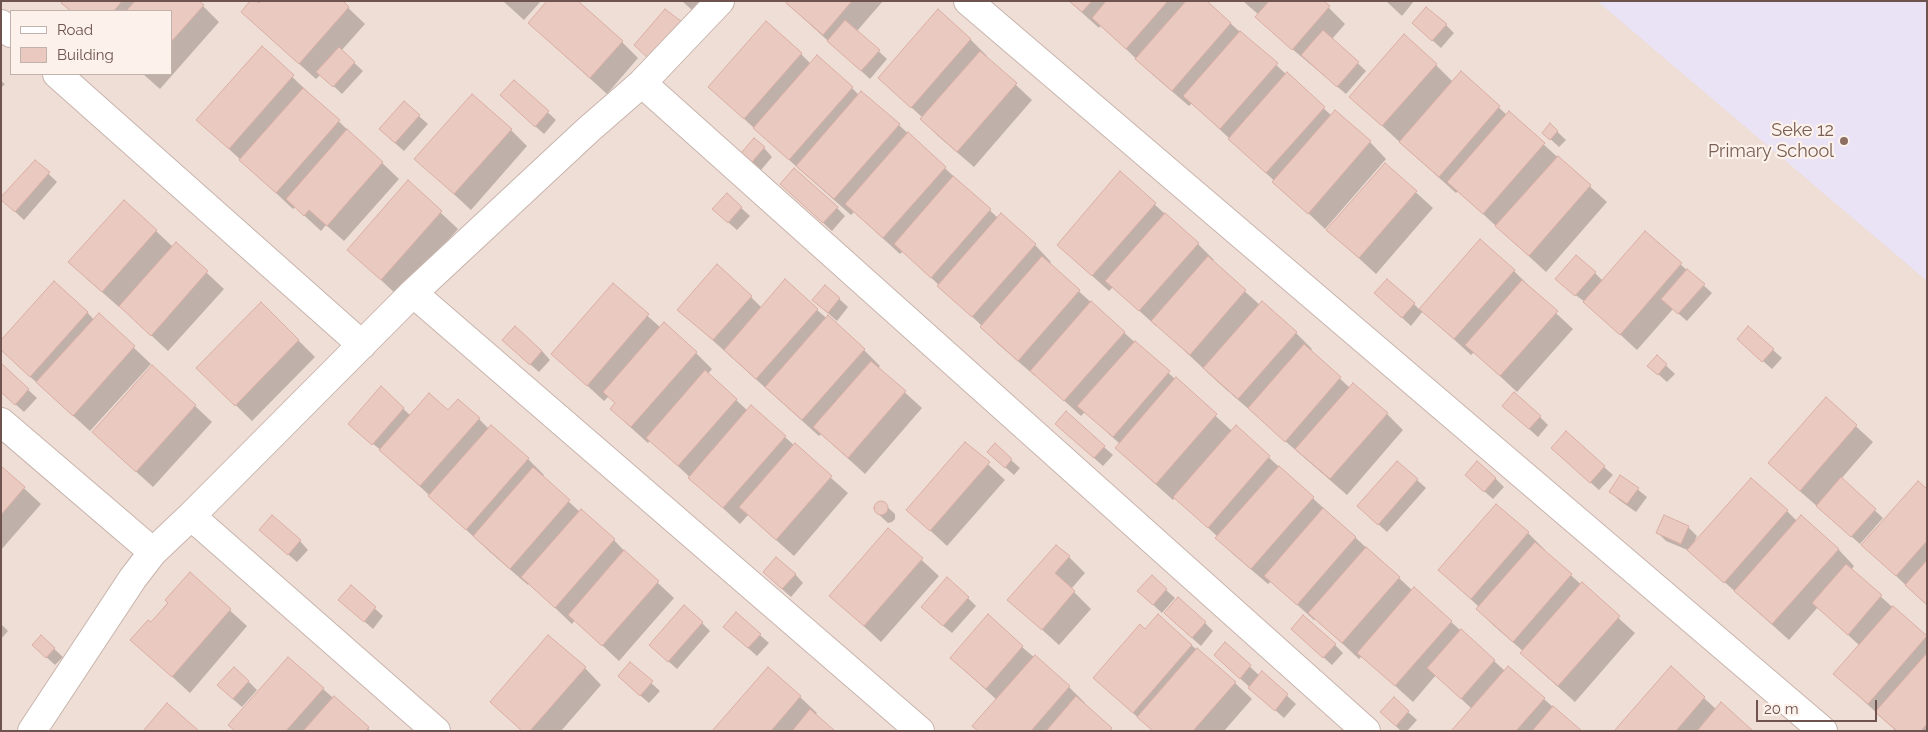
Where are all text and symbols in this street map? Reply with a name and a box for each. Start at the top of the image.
legend [10,10,172,75]
text: Road [57,21,93,39]
text: Building [57,46,114,64]
place label: Seke 12 Primary School [1708,120,1834,162]
marker: Seke 12 Primary School [1838,135,1850,147]
scale bar [1758,690,1879,722]
text: 20 m [1764,700,1799,718]

